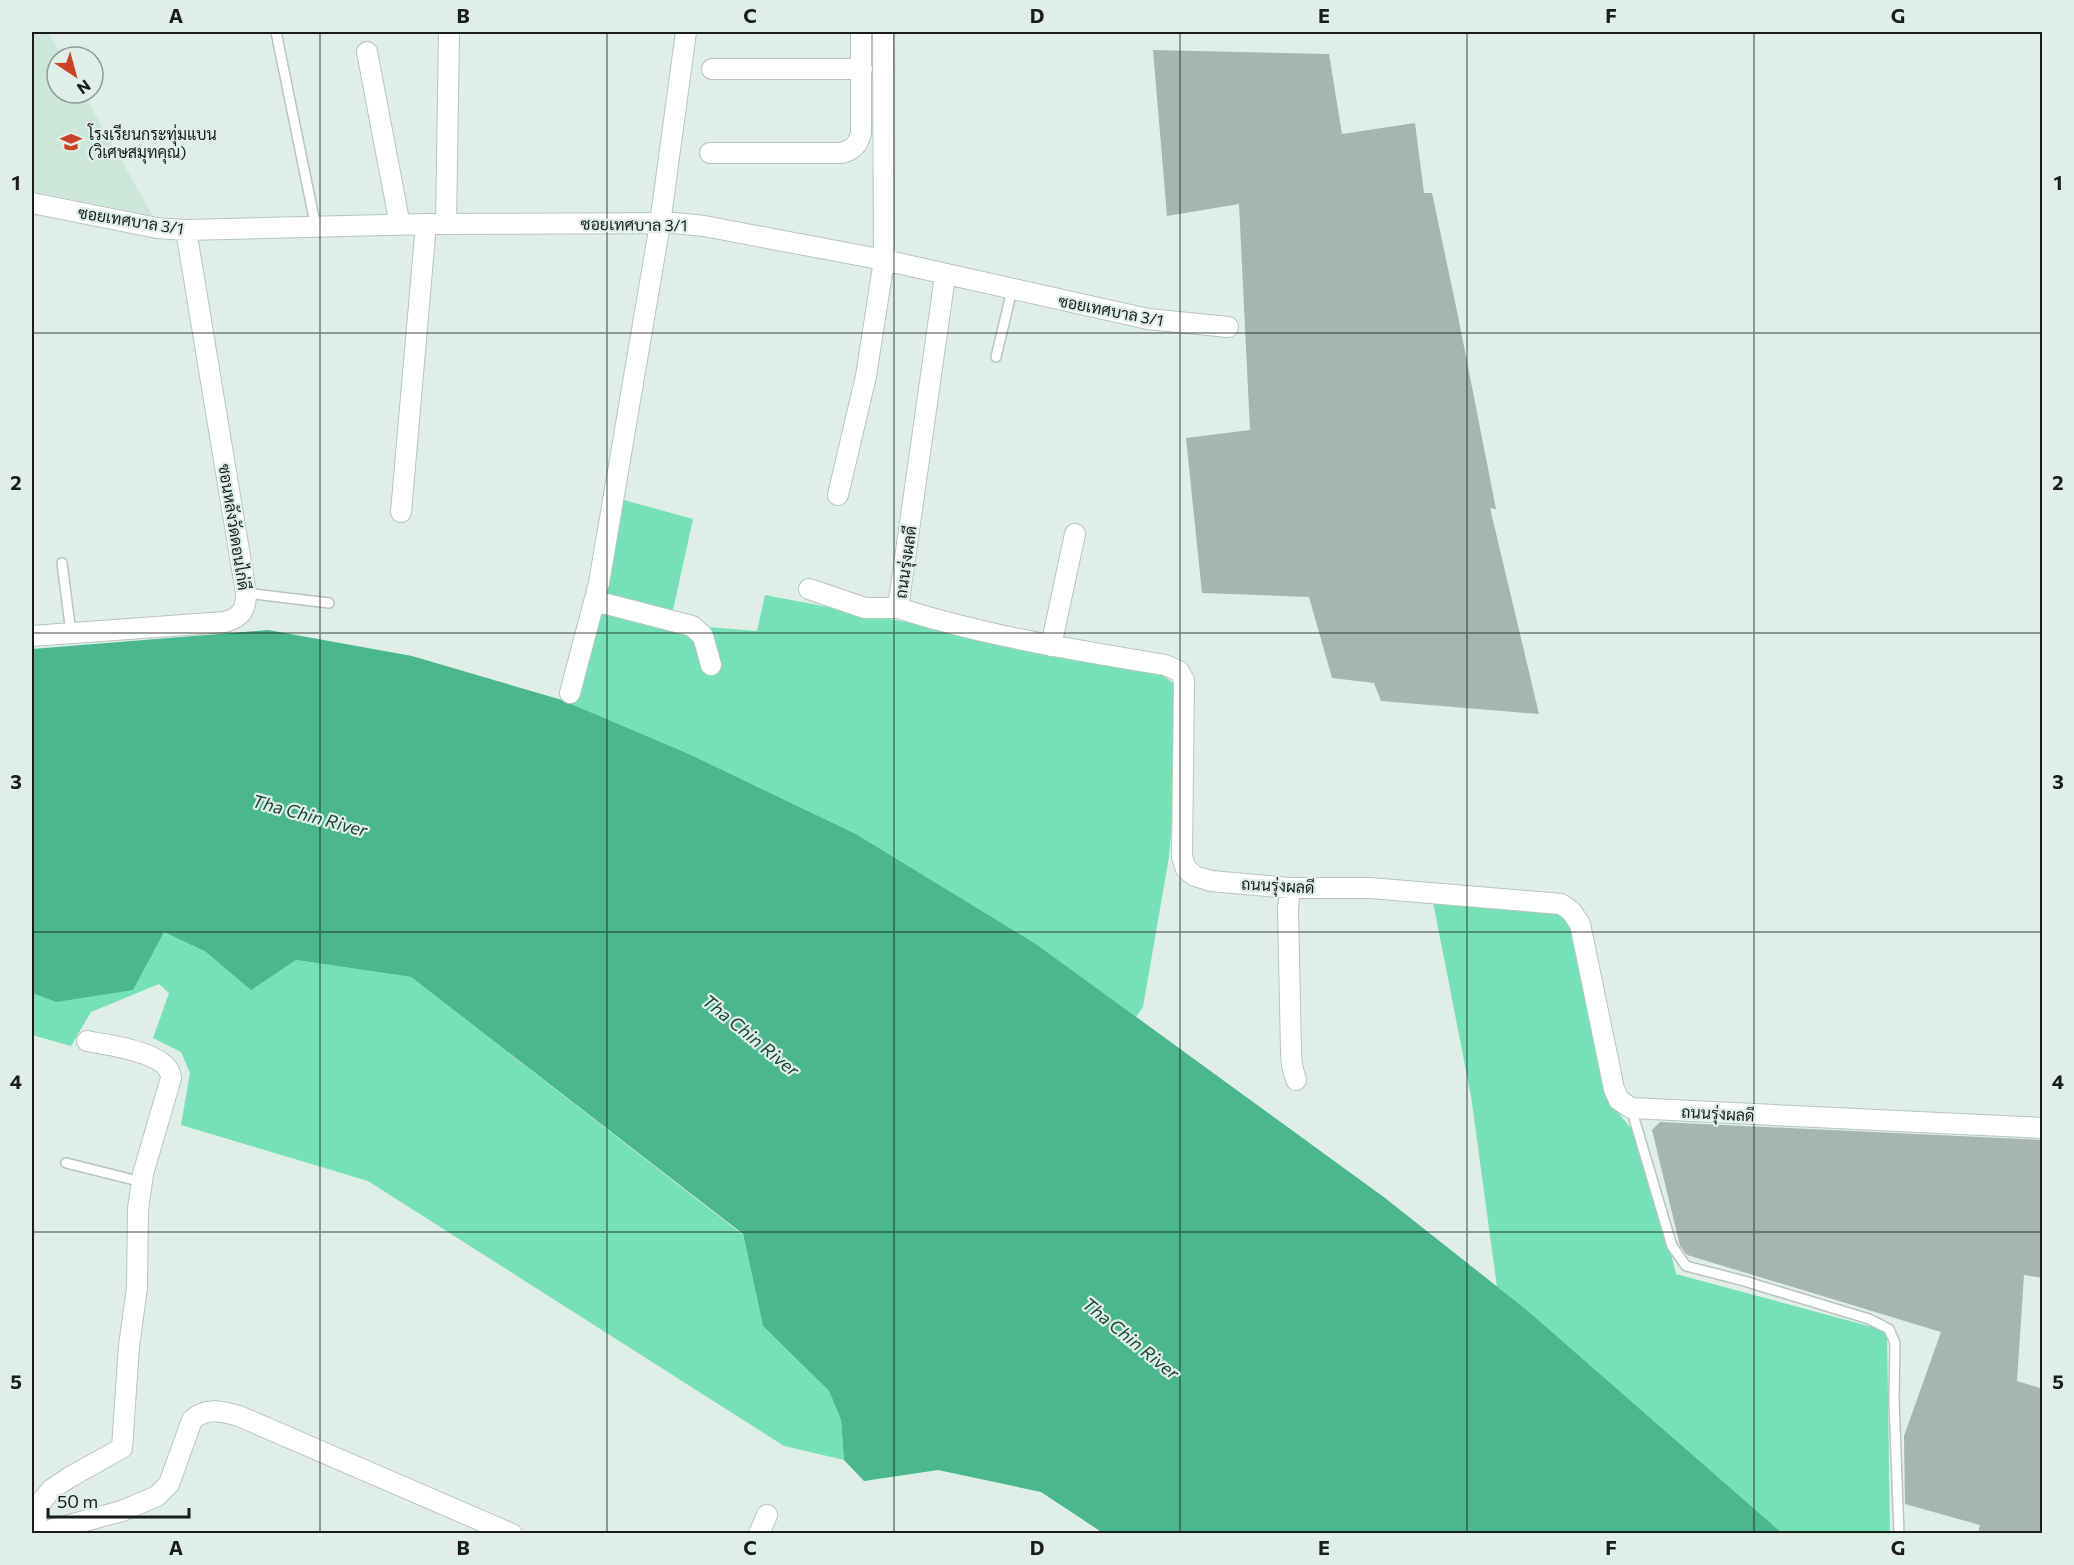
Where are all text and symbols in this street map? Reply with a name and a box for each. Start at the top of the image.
text: A [169,3,183,27]
text: B [456,3,470,27]
text: C [743,3,757,27]
text: D [1030,3,1044,27]
text: E [1318,3,1330,27]
text: F [1605,3,1617,27]
text: G [1891,3,1905,27]
north arrow [45,45,105,105]
text: N [74,76,95,99]
place label: โรงเรียนกระทุ่มแบน (วิเศษสมุทคุณ) [87,123,217,164]
school or university icon: โรงเรียนกระทุ่มแบน (วิเศษสมุทคุณ) [59,130,83,154]
text: 1 [11,170,21,194]
text: 1 [2053,170,2063,194]
street label: ซอยเทศบาล 3/1 [77,202,185,238]
street label: ซอยเทศบาล 3/1 [580,214,688,234]
street label: ซอยเทศบาล 3/1 [1057,290,1165,330]
street label: ซอนหลังวัดดอนไก่ดี [216,462,255,592]
text: 2 [10,470,22,494]
text: 2 [2052,470,2064,494]
street label: ถนนรุ่งผลดี [889,524,922,600]
text: 3 [10,769,22,793]
text: 3 [2052,769,2064,793]
water label: Tha Chin River [250,789,371,841]
street label: ถนนรุ่งผลดี [1241,873,1315,899]
water label: Tha Chin River [698,989,804,1081]
text: 4 [10,1069,22,1093]
text: 4 [2052,1069,2064,1093]
street label: ถนนรุ่งผลดี [1681,1101,1755,1127]
water label: Tha Chin River [1078,1292,1184,1384]
text: 5 [10,1369,22,1393]
text: 5 [2052,1369,2064,1393]
scale bar [48,1481,189,1519]
text: 50 m [57,1490,98,1512]
text: A [169,1535,183,1559]
text: B [456,1535,470,1559]
text: C [743,1535,757,1559]
text: D [1030,1535,1044,1559]
text: E [1318,1535,1330,1559]
text: F [1605,1535,1617,1559]
text: G [1891,1535,1905,1559]

